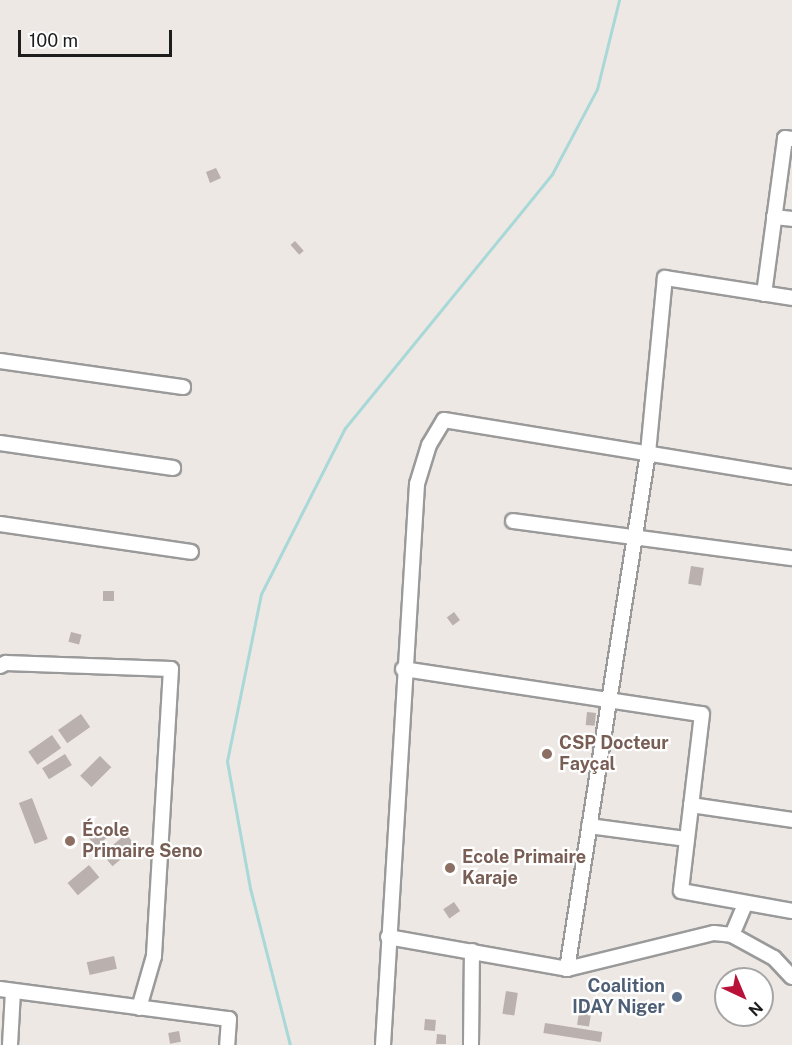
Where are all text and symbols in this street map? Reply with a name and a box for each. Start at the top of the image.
scale bar [21,18,176,56]
text: 100 m [29,30,78,51]
place label: CSP Docteur Fayçal [559,733,669,776]
marker: CSP Docteur Fayçal [540,747,554,761]
place label: École Primaire Seno [82,820,203,862]
marker: École Primaire Seno [63,834,77,848]
place label: Ecole Primaire Karaje [462,847,586,890]
marker: Ecole Primaire Karaje [443,861,457,875]
north arrow [714,967,774,1027]
place label: Coalition IDAY Niger [572,976,665,1018]
marker: Coalition IDAY Niger [670,990,684,1004]
text: N [744,998,767,1020]

